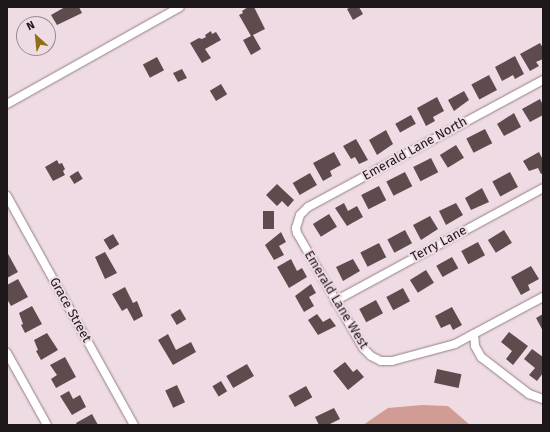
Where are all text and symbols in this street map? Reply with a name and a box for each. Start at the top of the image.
north arrow [16,16,56,56]
text: N [25,18,37,33]
street label: Emerald Lane North [360,114,470,184]
street label: Terry Lane [408,223,470,265]
street label: Emerald Lane West [301,248,371,352]
street label: Grace Street [46,275,94,345]

